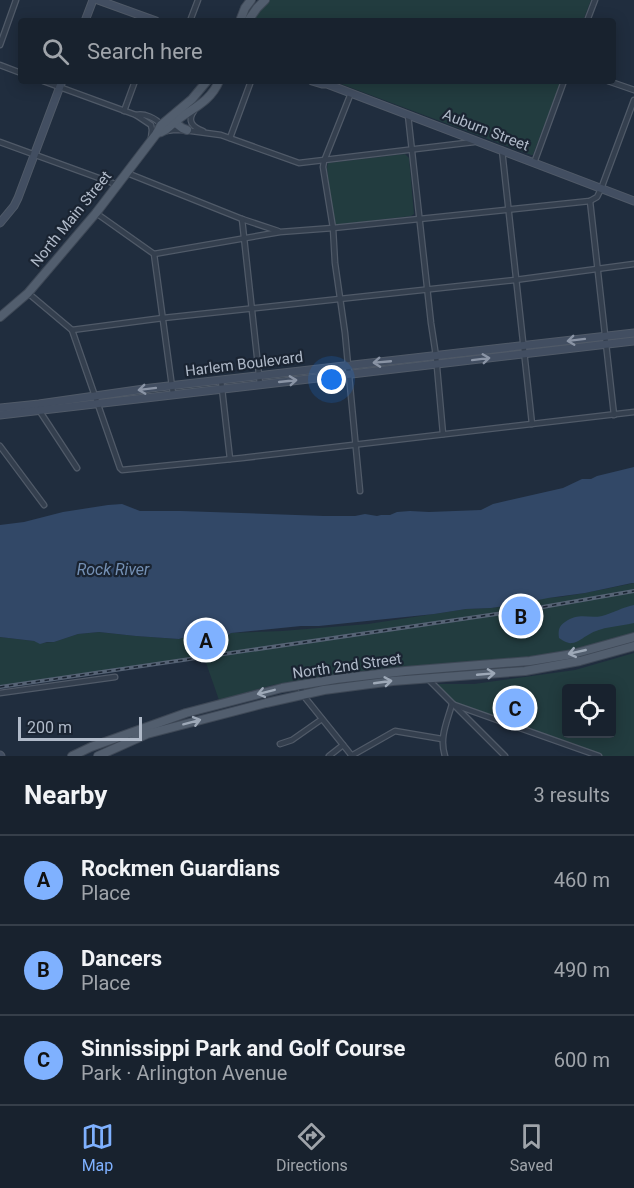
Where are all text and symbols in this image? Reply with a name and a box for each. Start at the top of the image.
search box [18,18,616,84]
icon: search [39,35,72,68]
text: Search here [87,39,203,64]
street label: Auburn Street [440,105,532,155]
street label: North Main Street [27,167,115,271]
one-way arrow [566,334,586,345]
street label: Harlem Boulevard [184,348,304,380]
one-way arrow [471,354,491,365]
one-way arrow [373,357,393,368]
your location [317,365,346,394]
one-way arrow [277,375,297,386]
one-way arrow [137,384,157,395]
water label: Rock River [77,560,150,579]
pin: B [502,594,540,638]
pin: A [186,618,226,662]
one-way arrow [568,647,587,659]
street label: North 2nd Street [291,649,403,683]
one-way arrow [475,668,495,679]
one-way arrow [373,677,392,688]
map controls [562,684,616,738]
button: locate [562,684,616,738]
pin: C [496,686,534,730]
one-way arrow [257,687,276,699]
scale bar [18,714,142,742]
one-way arrow [183,716,202,727]
text: 200 m [27,718,72,737]
text: Nearby [24,780,107,810]
text: 3 results [534,783,610,807]
text: Rockmen Guardians [81,856,280,881]
text: A [37,868,50,892]
text: 460 m [554,868,610,892]
text: Place [81,881,130,905]
text: Dancers [81,946,162,971]
text: B [37,958,50,982]
text: 490 m [554,958,610,982]
text: Place [81,971,130,995]
text: Sinnissippi Park and Golf Course [81,1036,405,1061]
text: C [37,1048,50,1072]
text: 600 m [554,1048,610,1072]
text: Park · Arlington Avenue [81,1061,287,1085]
tab: Map [81,1120,114,1175]
tab: Directions [276,1120,348,1175]
tab: Saved [510,1120,553,1175]

